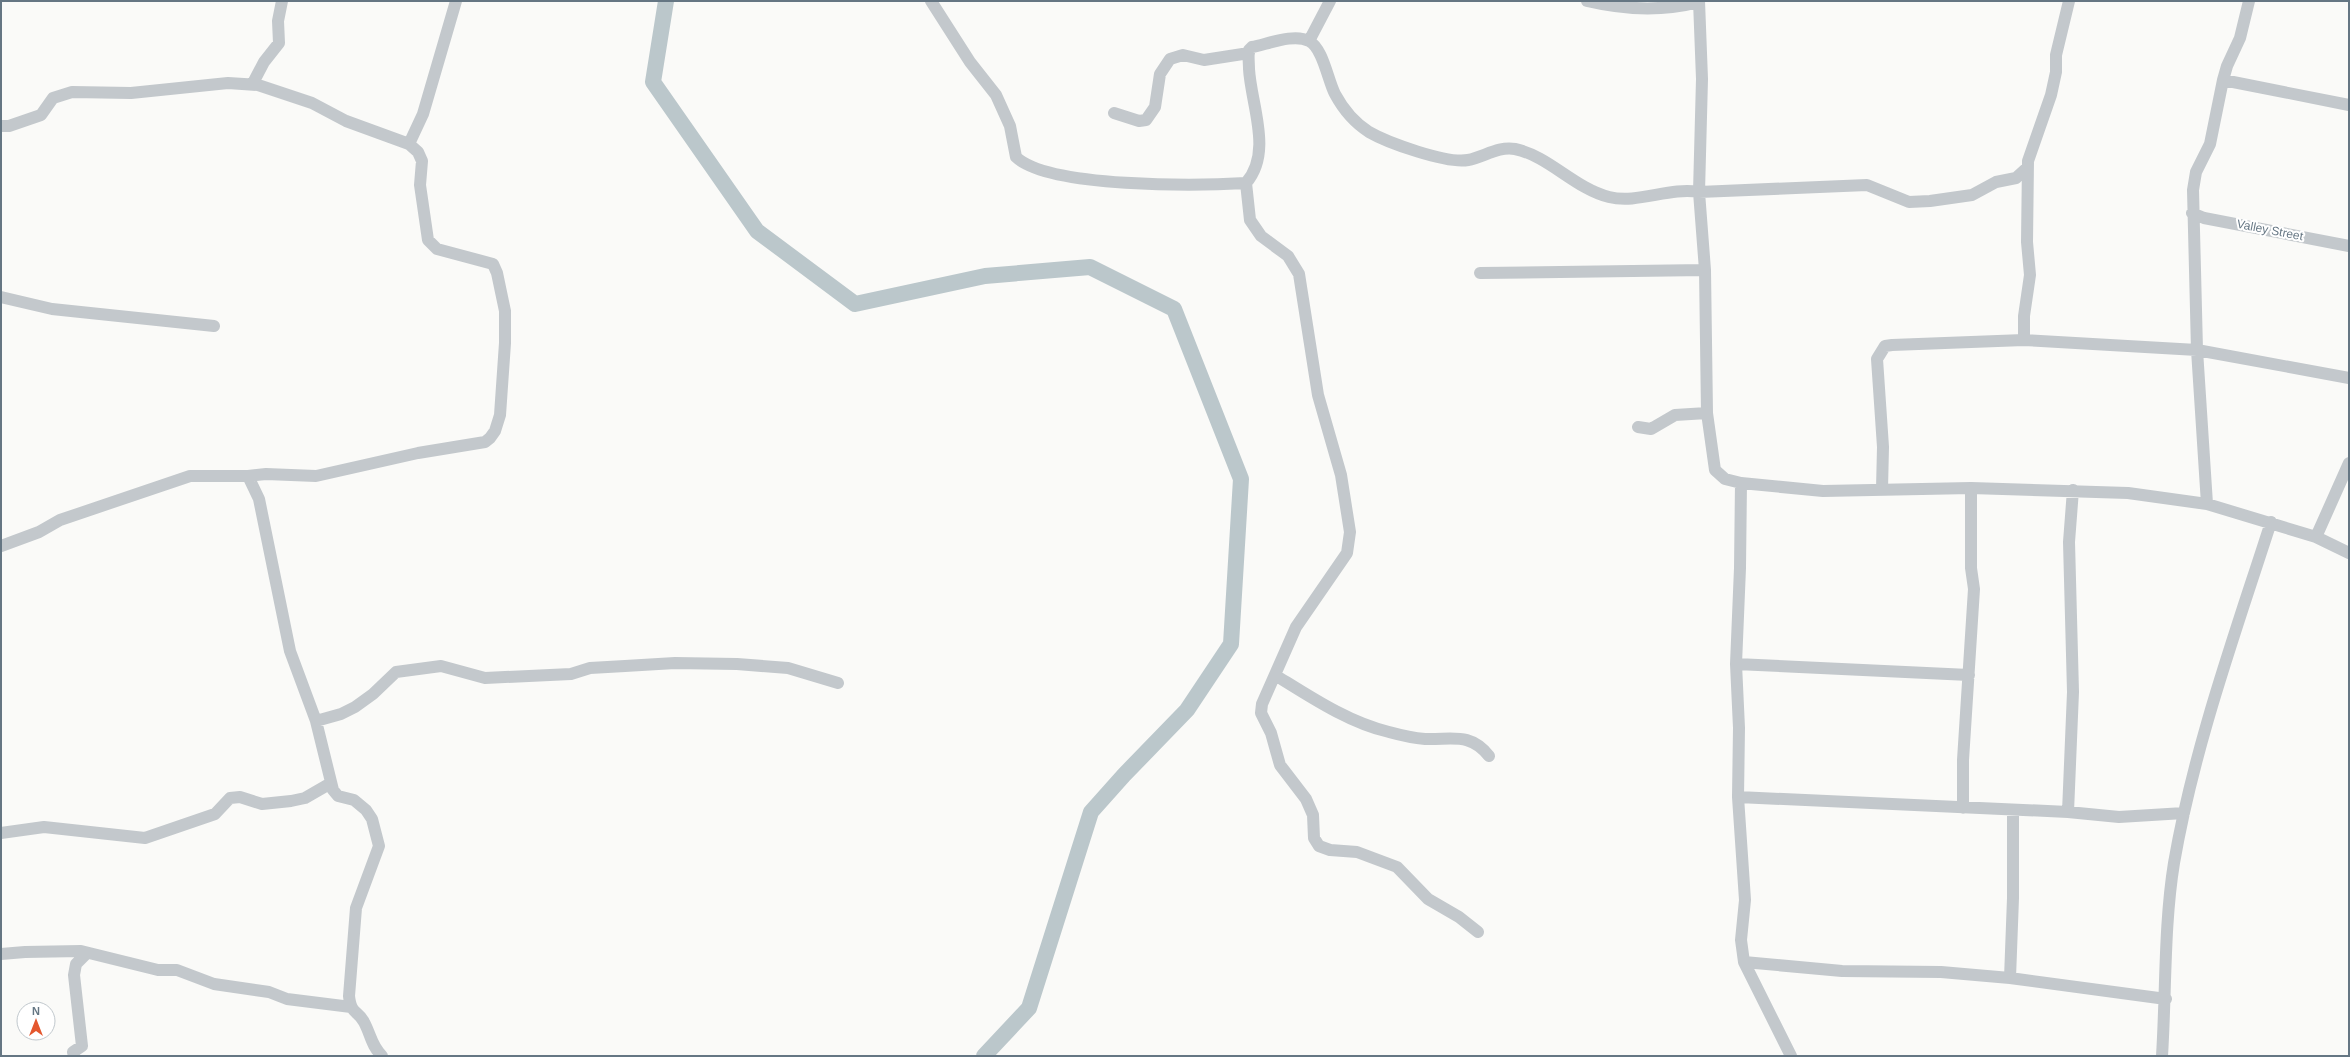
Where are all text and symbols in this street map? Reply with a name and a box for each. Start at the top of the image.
street label: Valley Street [2236,217,2305,243]
north arrow [16,1001,56,1041]
text: N [32,1005,40,1017]

